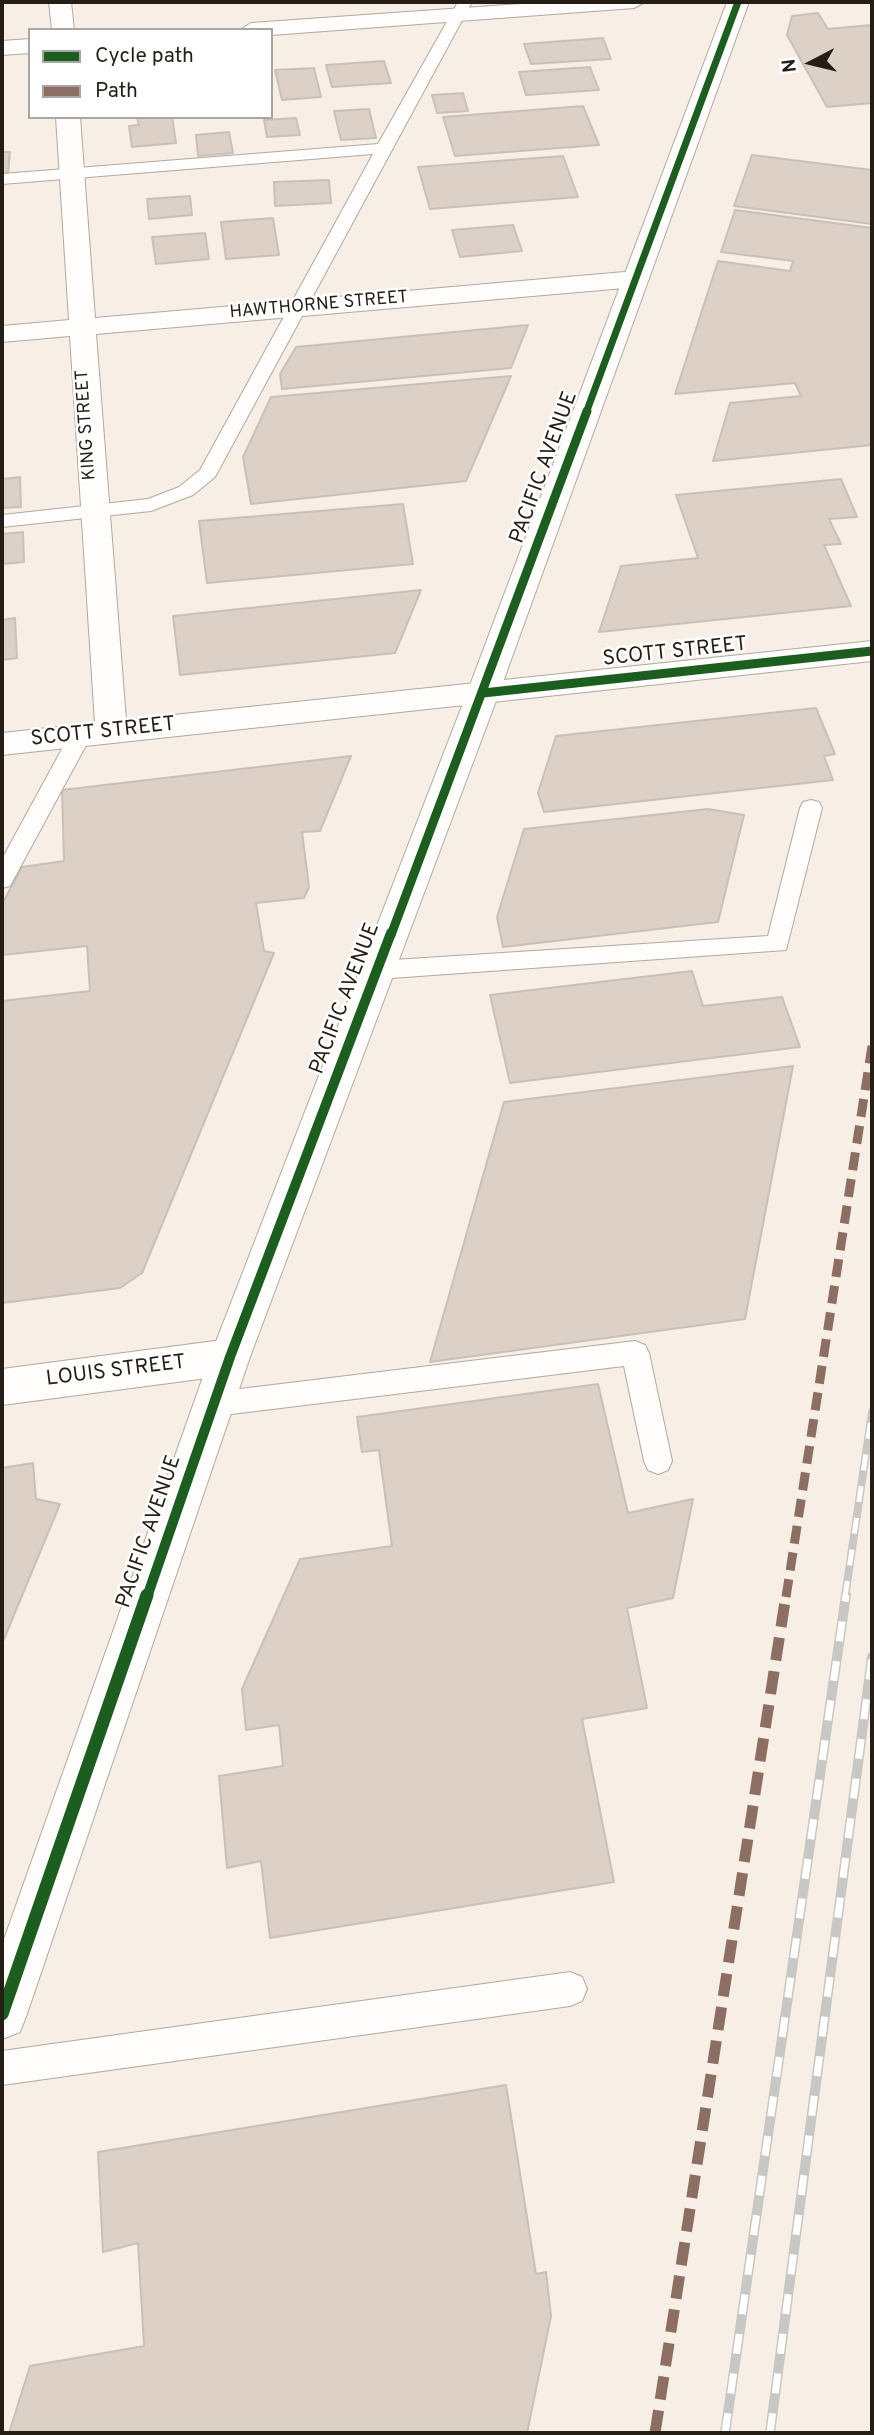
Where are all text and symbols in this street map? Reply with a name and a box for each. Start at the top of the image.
legend [28,28,273,119]
north arrow [776,28,846,98]
text: Cycle path [95,43,194,70]
text: N [777,57,803,74]
text: Path [95,78,138,105]
street label: HAWTHORNE STREET [229,287,409,325]
street label: KING STREET [72,369,102,481]
street label: PACIFIC AVENUE [506,389,584,547]
street label: SCOTT STREET [601,633,749,673]
street label: SCOTT STREET [29,713,177,753]
street label: PACIFIC AVENUE [306,920,386,1078]
street label: LOUIS STREET [45,1351,187,1393]
street label: PACIFIC AVENUE [112,1452,188,1612]

